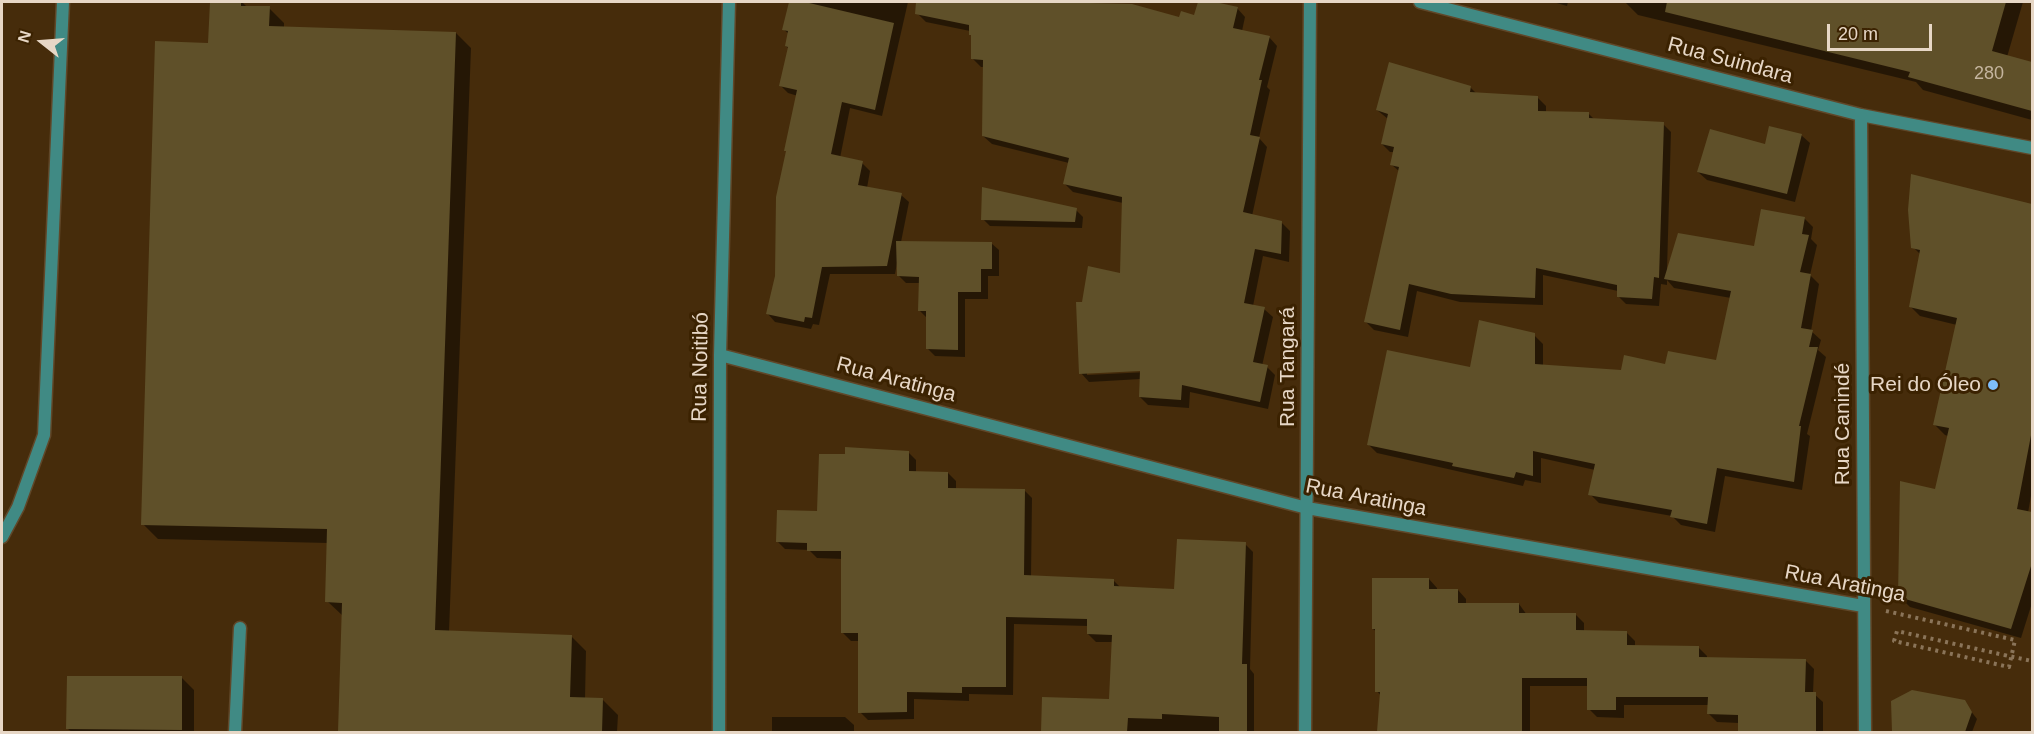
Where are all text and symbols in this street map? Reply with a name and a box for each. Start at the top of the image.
north arrow [12,12,72,72]
scale bar [1830,12,1935,50]
text: 20 m [1838,24,1878,44]
text: N [14,29,34,45]
street label: Rua Suindara [1665,32,1795,90]
house number: 280 [1974,63,2004,85]
street label: Rua Tangará [1275,307,1301,427]
street label: Rua Noitibó [687,312,715,422]
street label: Rua Aratinga [834,352,958,408]
street label: Rua Canindé [1830,363,1856,485]
place label: Rei do Óleo [1870,372,1981,398]
marker: Rei do Óleo [1986,378,2000,392]
street label: Rua Aratinga [1303,474,1429,522]
street label: Rua Aratinga [1782,560,1908,608]

